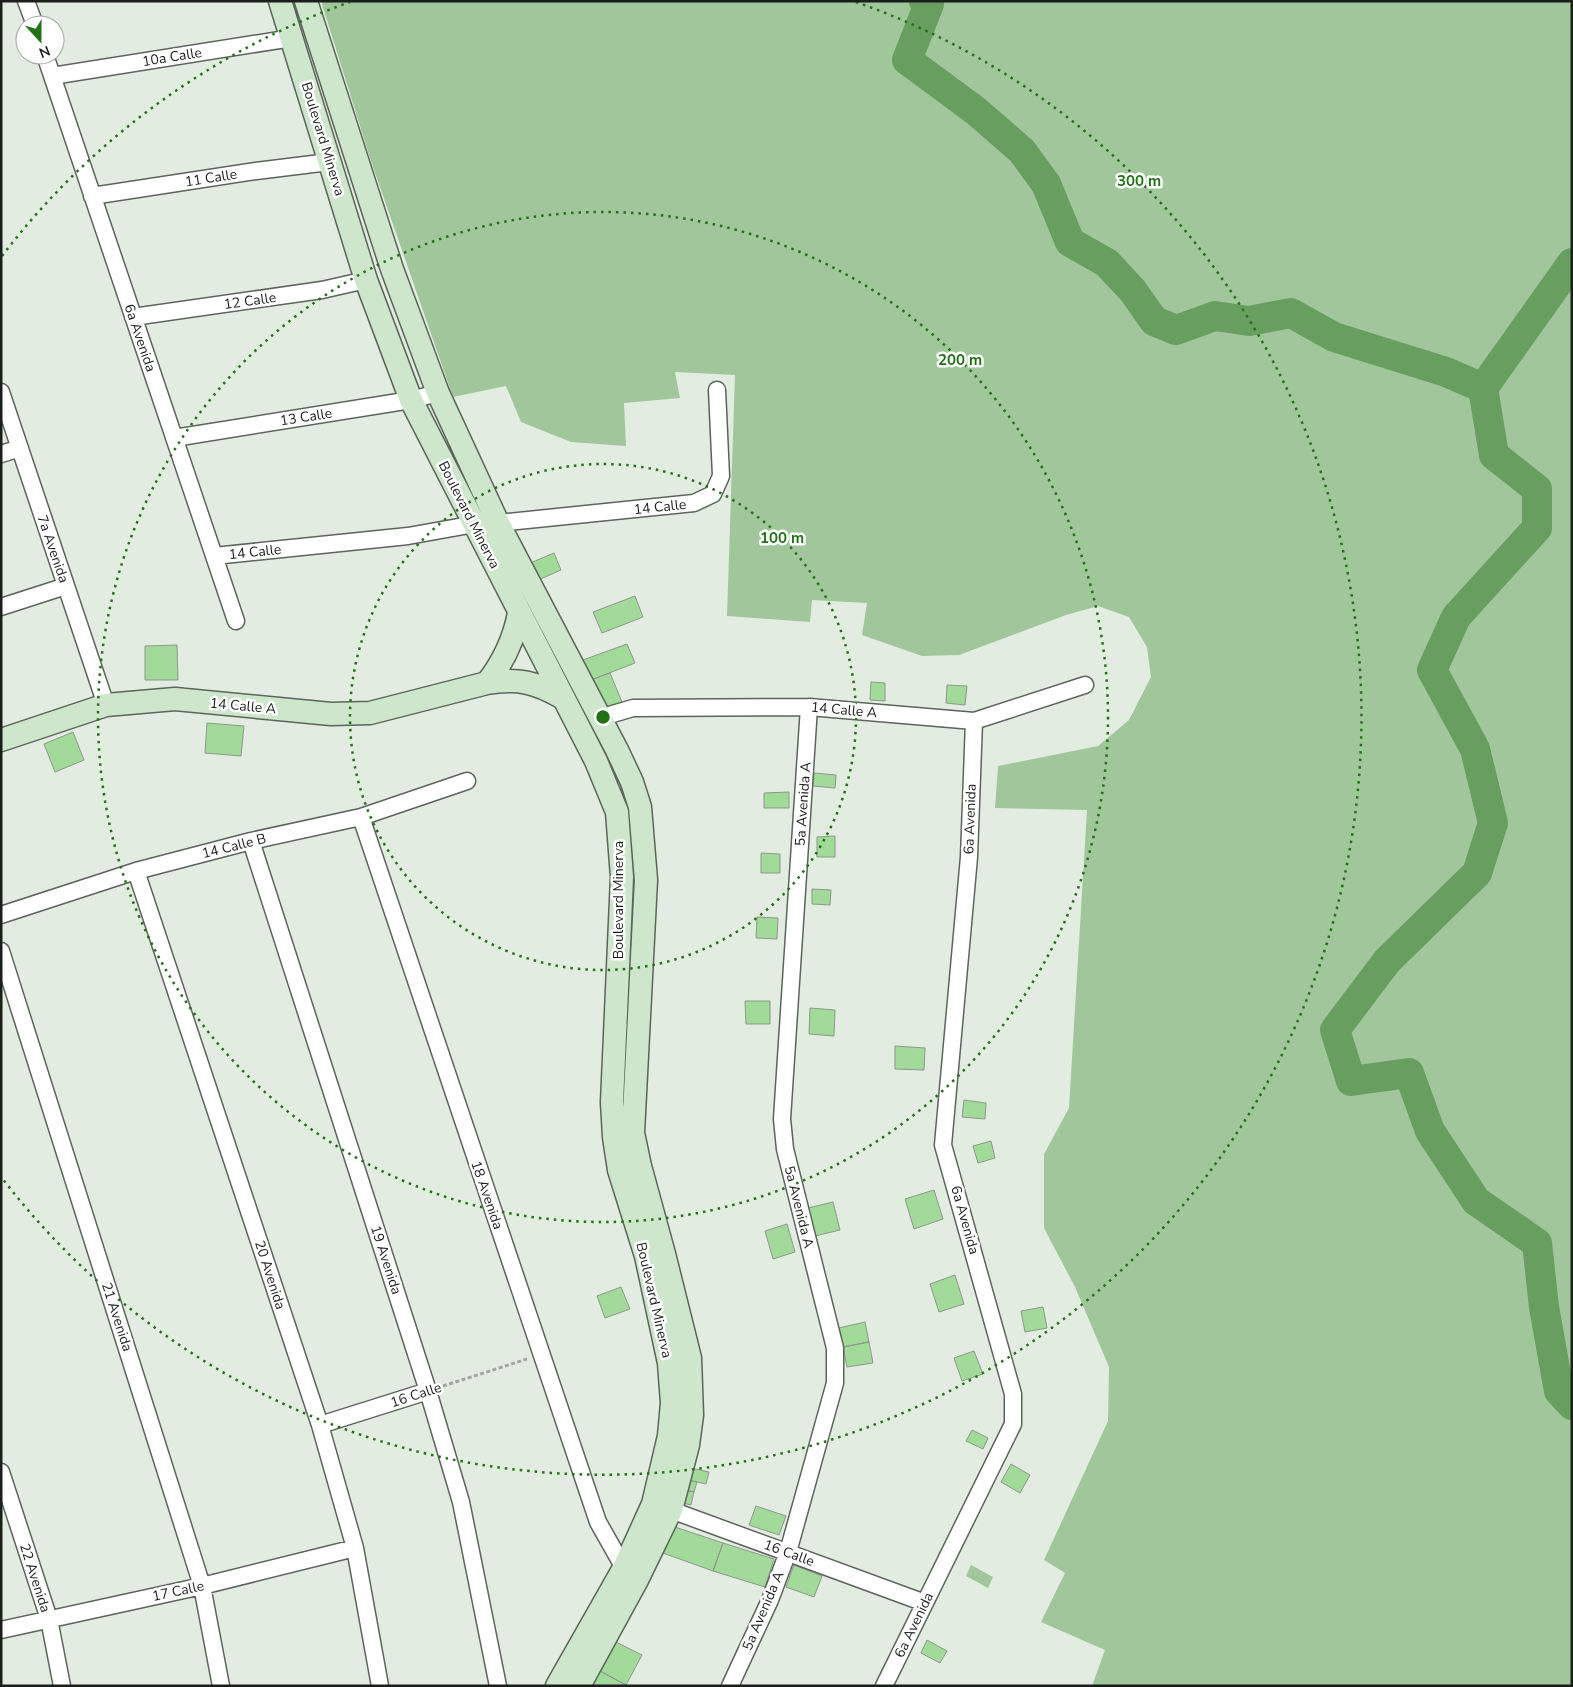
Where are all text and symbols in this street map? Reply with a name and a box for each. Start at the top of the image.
north arrow [15,15,65,65]
text: N [36,41,53,62]
street label: 10a Calle [141,43,203,71]
street label: Boulevard Minerva [297,80,349,198]
street label: 11 Calle [183,164,239,192]
text: 300 m [1117,171,1161,191]
street label: 12 Calle [223,288,277,314]
street label: 6a Avenida [120,302,160,374]
text: 200 m [938,350,982,370]
street label: 13 Calle [278,403,334,431]
street label: Boulevard Minerva [434,458,504,572]
street label: 14 Calle [633,495,687,519]
street label: 7a Avenida [33,513,73,585]
text: 100 m [760,528,804,548]
street label: 14 Calle [228,540,282,564]
street label: 14 Calle A [209,694,277,718]
street label: 14 Calle A [810,698,878,722]
centre of rings [594,708,612,726]
street label: 5a Avenida A [791,761,815,847]
street label: 6a Avenida [959,783,981,855]
street label: 14 Calle B [200,829,268,863]
street label: Boulevard Minerva [609,841,628,959]
street label: 18 Avenida [466,1158,508,1232]
street label: 5a Avenida A [780,1164,818,1250]
street label: 6a Avenida [946,1183,984,1257]
street label: 19 Avenida [366,1223,406,1297]
street label: 20 Avenida [250,1238,290,1312]
street label: Boulevard Minerva [631,1240,677,1360]
street label: 21 Avenida [97,1280,137,1354]
street label: 16 Calle [388,1378,444,1412]
street label: 16 Calle [761,1535,817,1571]
street label: 22 Avenida [15,1541,55,1615]
street label: 5a Avenida A [738,1568,788,1654]
street label: 17 Calle [150,1576,206,1606]
street label: 6a Avenida [890,1589,938,1661]

